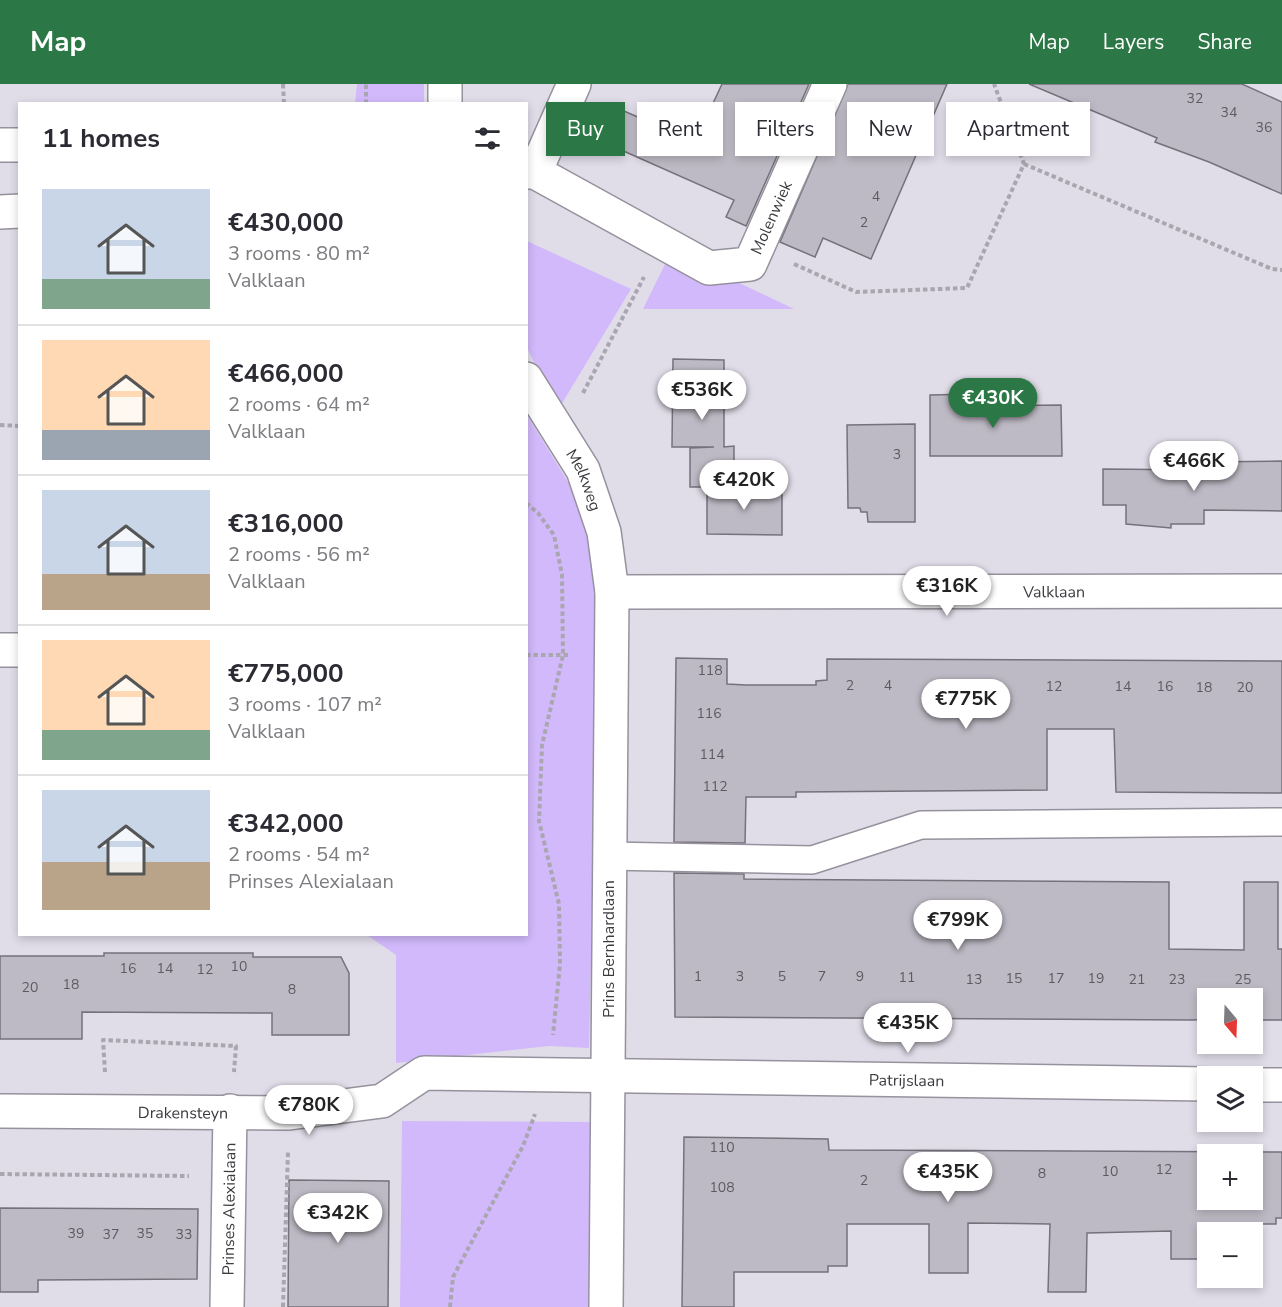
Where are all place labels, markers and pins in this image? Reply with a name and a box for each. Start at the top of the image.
pin: €536K [660,370,744,421]
pin: €430K [951,378,1035,429]
pin: €466K [1152,441,1236,492]
pin: €420K [702,460,786,511]
pin: €316K [905,566,989,617]
pin: €775K [924,679,1008,730]
pin: €799K [916,900,1000,951]
pin: €435K [866,1003,950,1054]
pin: €780K [267,1085,351,1136]
pin: €435K [906,1152,990,1203]
pin: €342K [296,1193,380,1244]

